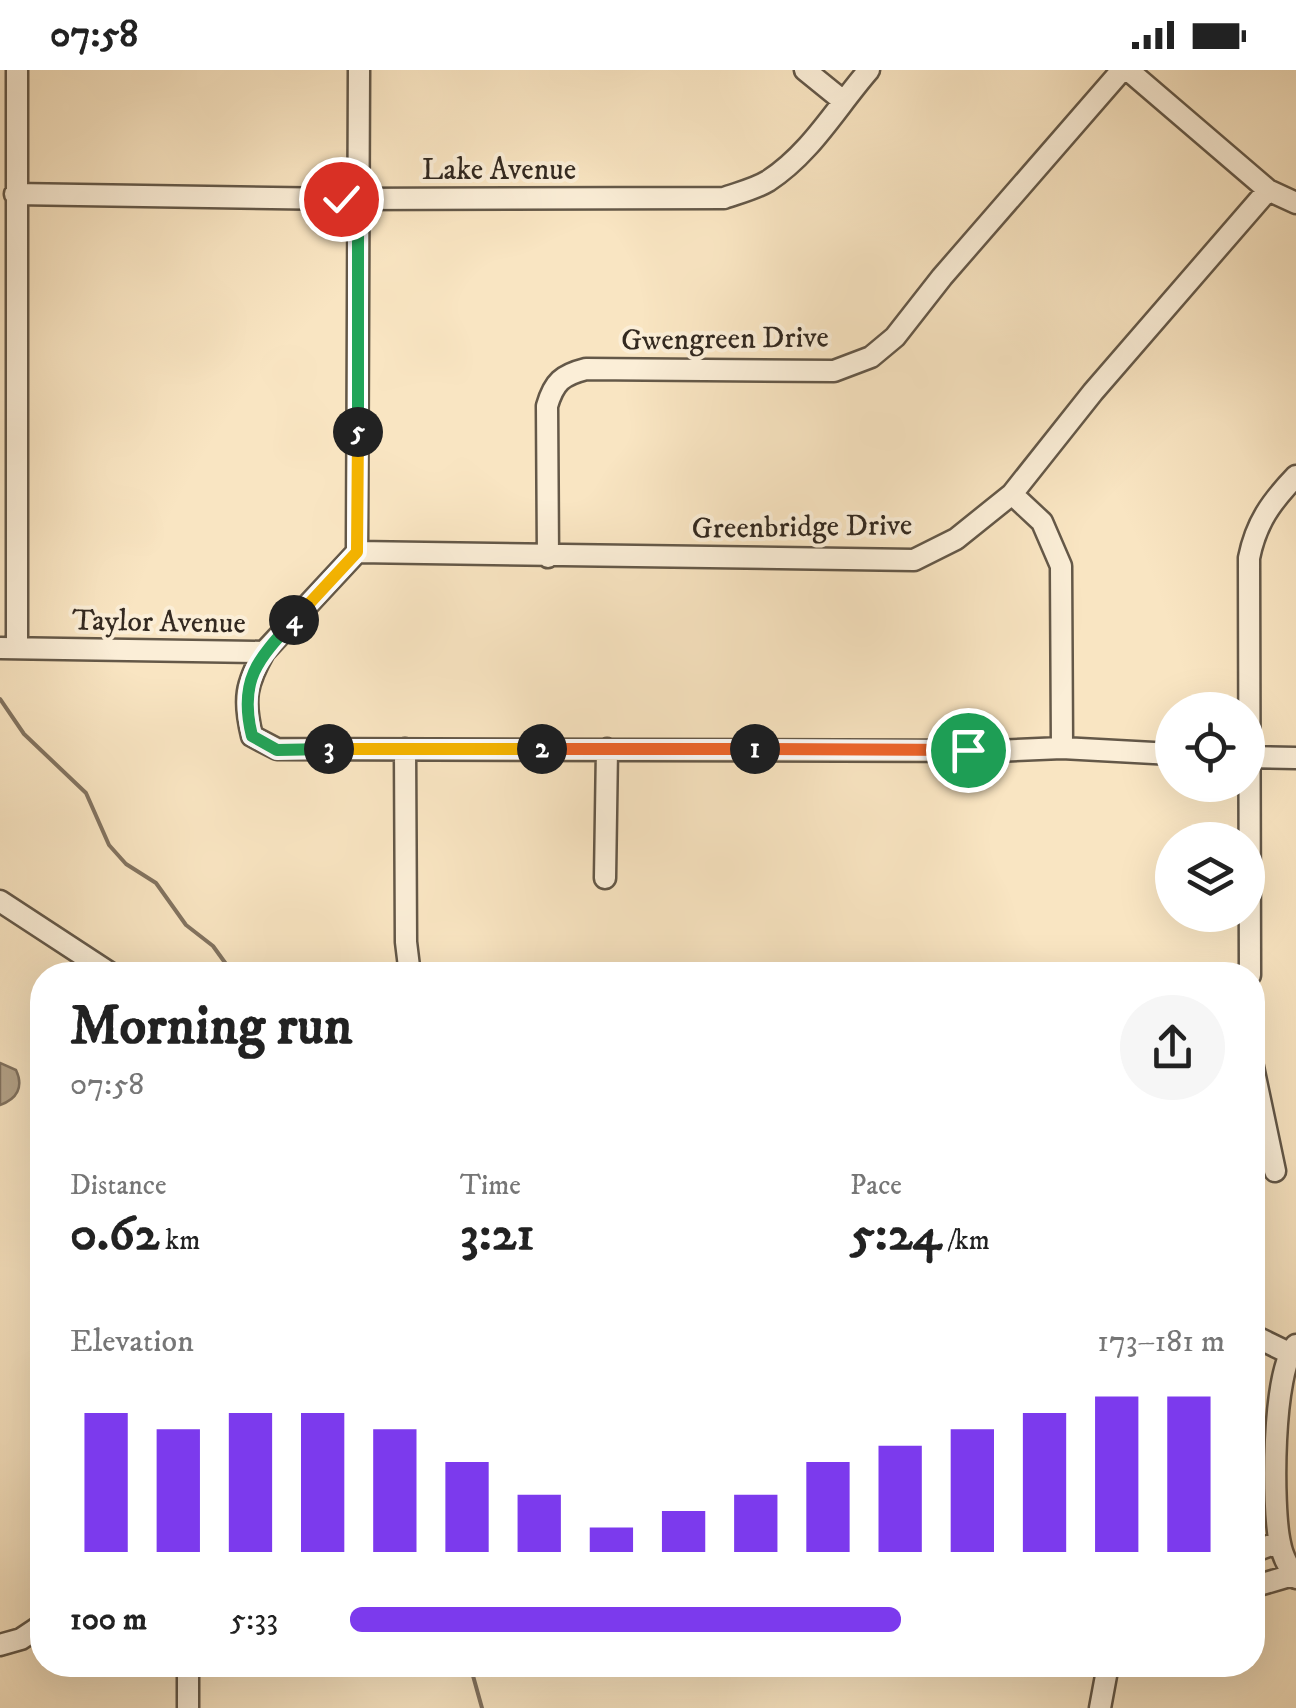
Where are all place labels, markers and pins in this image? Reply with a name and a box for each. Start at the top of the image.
pin [299,157,384,242]
pin: 5 [333,407,383,457]
pin: 4 [269,595,319,645]
pin [926,708,1011,793]
pin: 3 [304,724,354,774]
pin: 2 [517,724,567,774]
pin: 1 [730,724,780,774]

